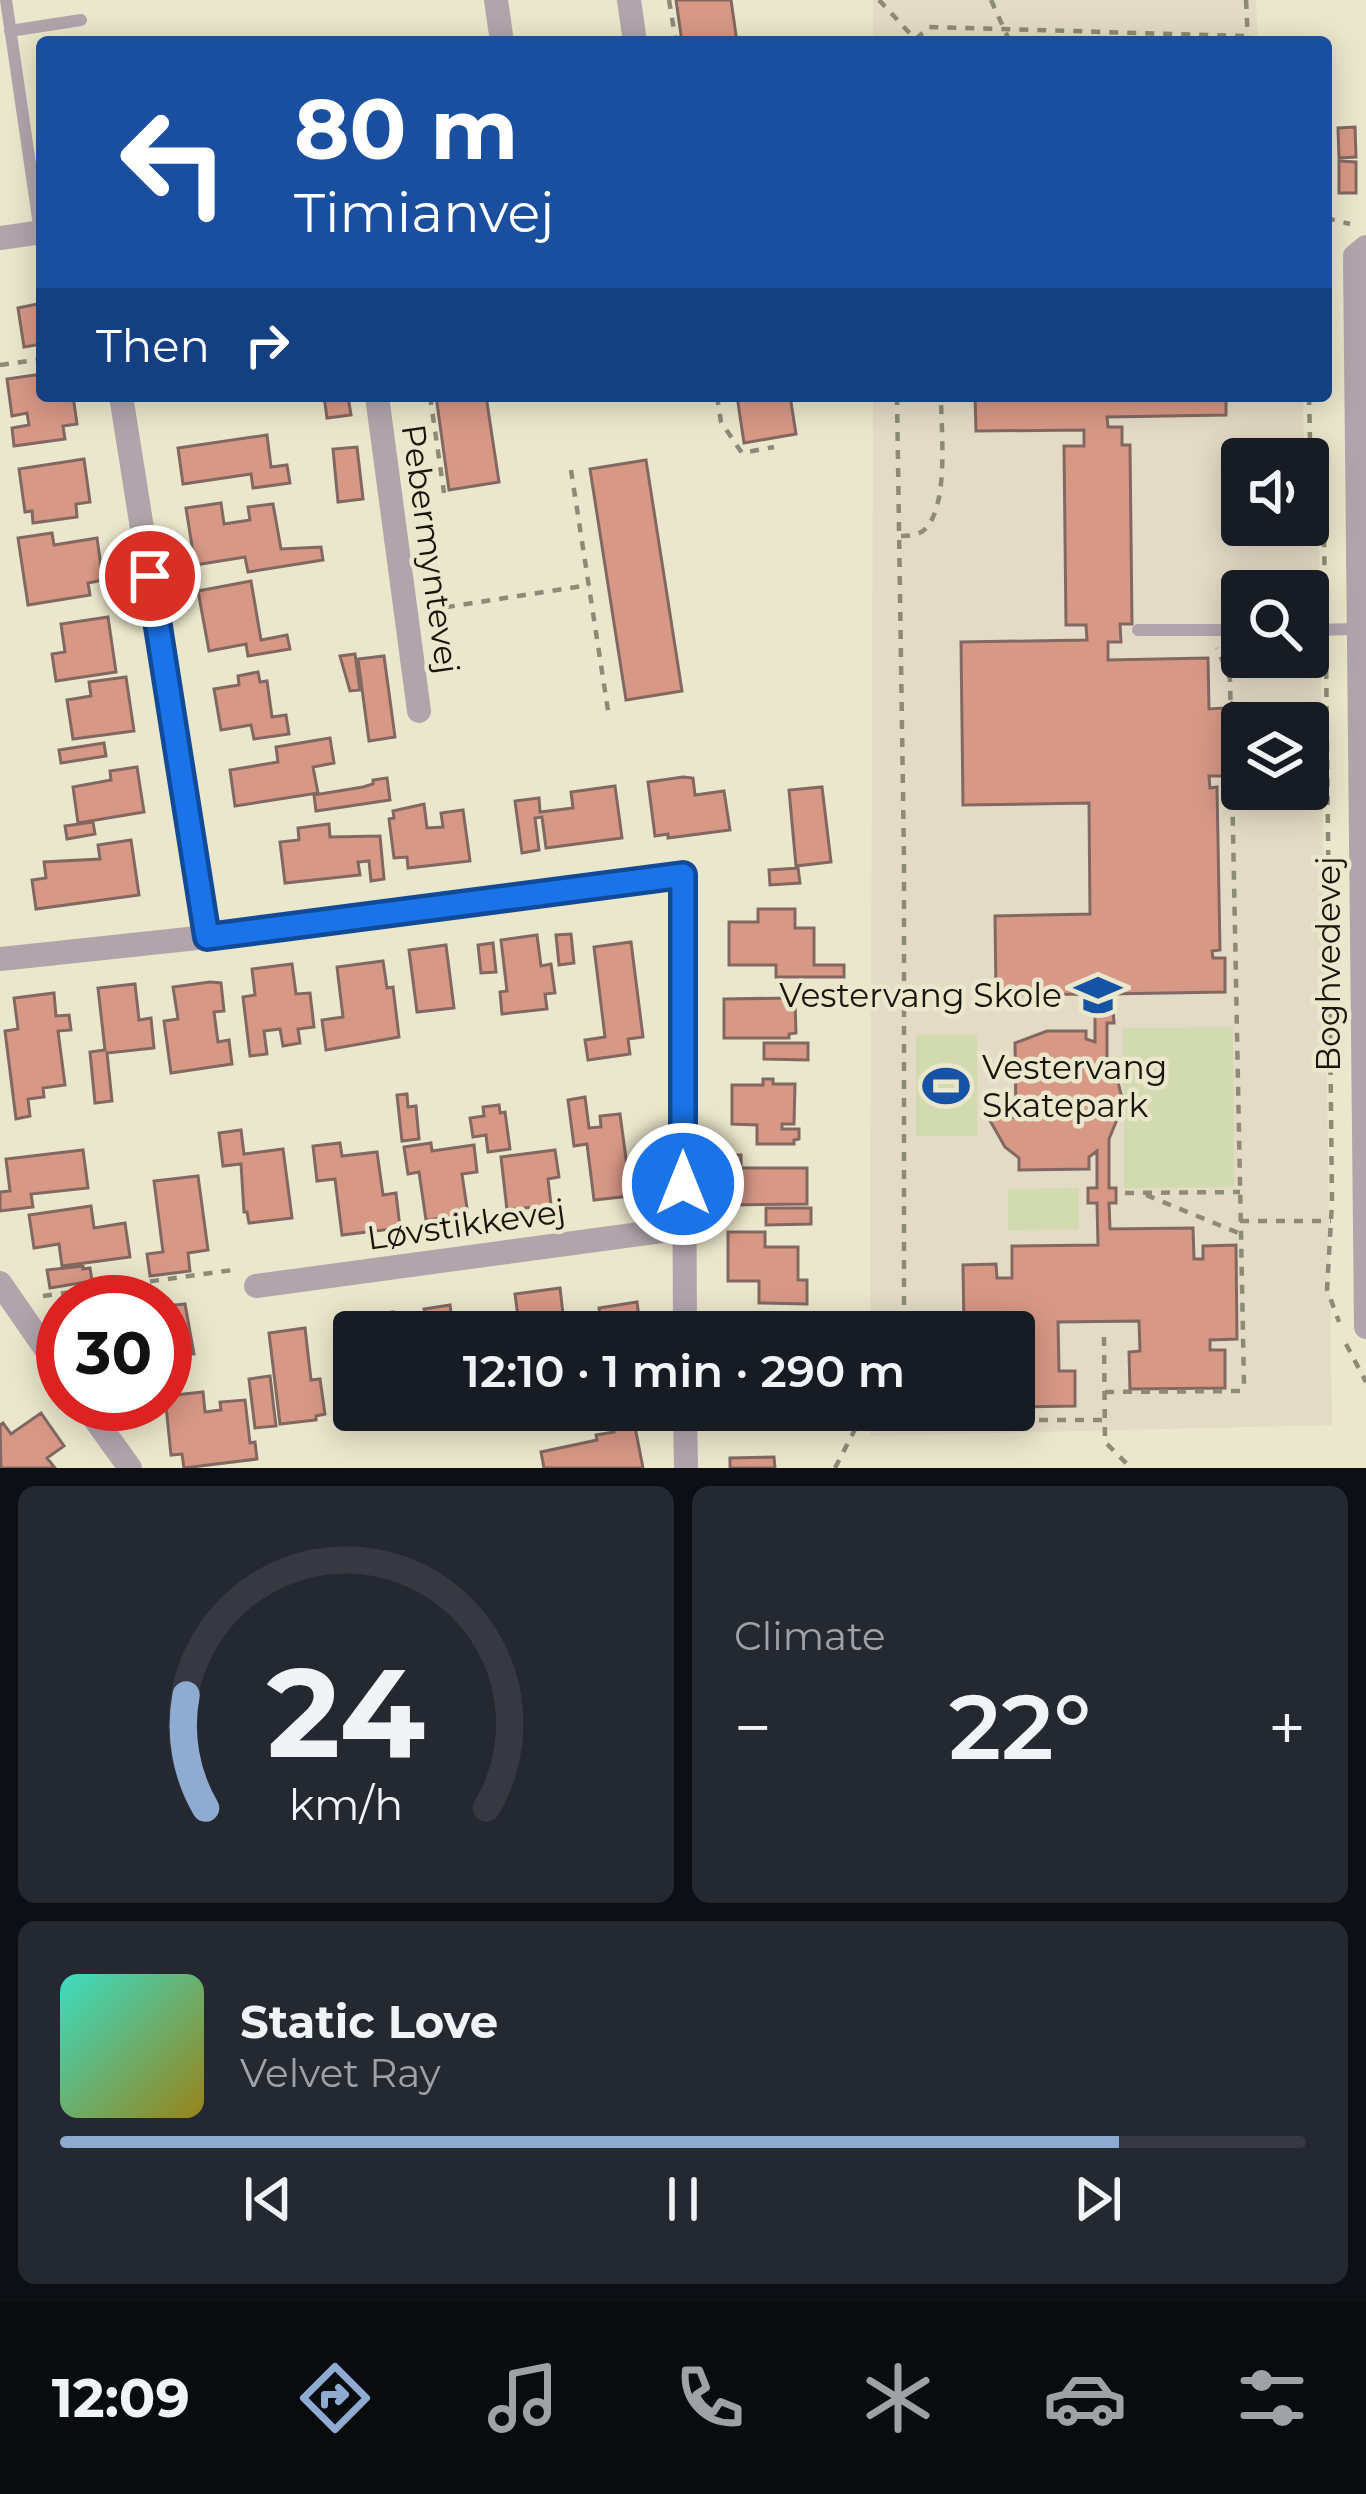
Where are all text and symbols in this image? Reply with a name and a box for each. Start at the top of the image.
text: 80 m [294,78,518,180]
icon: left [96,84,252,240]
text: Timianvej [294,180,555,246]
icon: right [234,312,300,378]
text: Then [96,318,210,373]
street label: Pebermyntevej [394,422,468,676]
map controls [1221,438,1329,810]
button: sound [1221,438,1329,546]
pin [99,525,201,627]
icon: arrive [117,543,183,609]
button: search [1221,570,1329,678]
button: layers [1221,702,1329,810]
street label: Boghvedevej [1308,856,1348,1072]
school or university icon: Vestervang Skole [1073,970,1123,1020]
place label: Vestervang Skole [779,975,1062,1015]
place label: Vestervang Skatepark [982,1047,1167,1125]
sports icon: Vestervang Skatepark [921,1061,971,1111]
position arrow [620,1121,746,1247]
street label: Løvstikkevej [364,1190,568,1258]
speed limit sign: 30 [36,1275,192,1431]
text: 12:10 · 1 min · 290 m [463,1343,905,1398]
text: Climate [734,1612,886,1660]
text: 24 [267,1636,425,1788]
text: 22° [949,1672,1091,1782]
text: − [734,1687,772,1768]
text: + [1268,1687,1306,1768]
text: km/h [289,1777,403,1830]
text: Static Love [240,1994,498,2049]
text: Velvet Ray [240,2049,441,2097]
icon: previous [235,2166,301,2232]
icon: pause [650,2166,716,2232]
icon: next [1065,2166,1131,2232]
icon: directions [293,2356,377,2440]
icon: music [481,2356,565,2440]
icon: phone [668,2356,752,2440]
icon: climate [856,2356,940,2440]
icon: car [1043,2356,1127,2440]
icon: filters [1230,2356,1314,2440]
text: 12:09 [52,2365,190,2431]

